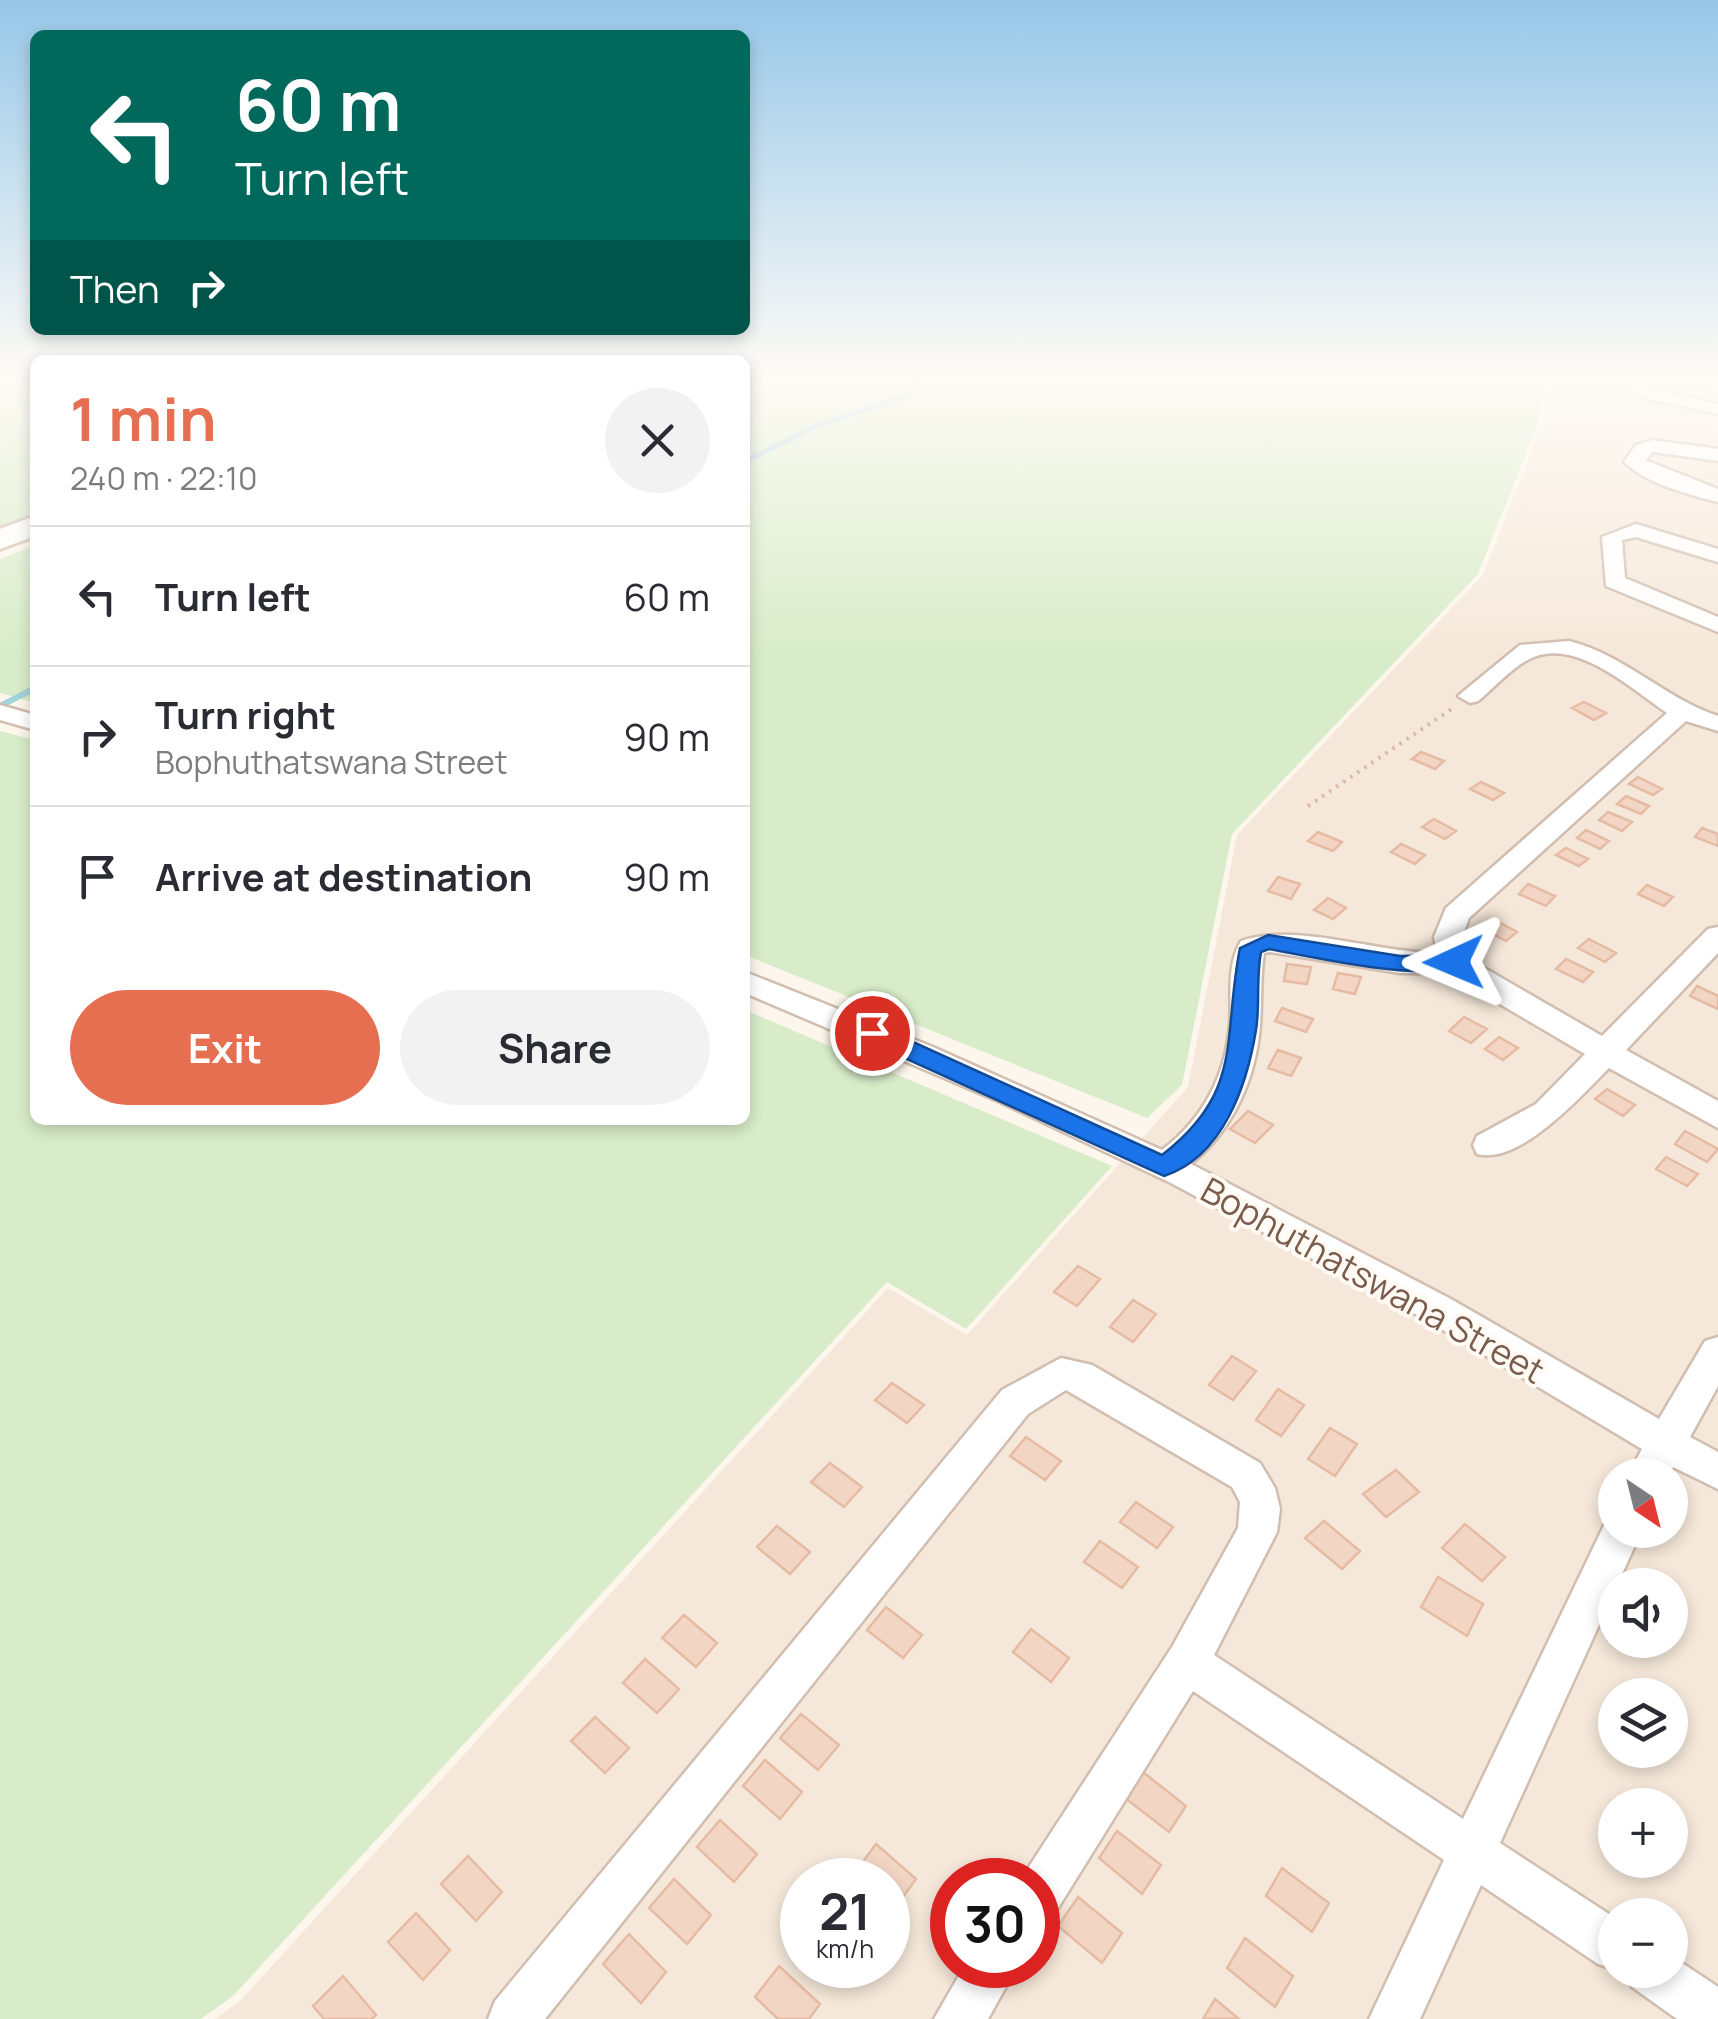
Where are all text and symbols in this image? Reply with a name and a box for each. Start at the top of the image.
text: 60 m [235,56,402,152]
icon: left [70,70,200,200]
text: Turn left [235,147,409,209]
icon: right [179,260,234,315]
text: Then [70,262,159,314]
text: 1 min [70,377,217,459]
button: close [605,388,710,493]
text: 240 m · 22:10 [70,456,258,500]
icon: left [70,569,125,624]
text: Turn left [155,570,311,622]
text: 60 m [623,570,710,622]
text: Turn right [155,688,336,740]
icon: right [70,709,125,764]
text: 90 m [623,710,710,762]
text: Bophuthatswana Street [155,740,508,784]
icon: arrive [70,849,125,904]
text: Arrive at destination [155,850,532,902]
text: 90 m [623,850,710,902]
position arrow [1402,910,1506,1014]
button: Exit [70,990,380,1105]
button: Share [400,990,710,1105]
pin [830,991,915,1076]
icon: arrive [845,1006,900,1061]
street label: Bophuthatswana Street [1193,1166,1553,1394]
north arrow [1598,1458,1688,1548]
map controls [1598,1458,1688,1988]
button: sound [1598,1568,1688,1658]
button: layers [1598,1678,1688,1768]
button: + [1598,1788,1688,1878]
speed limit sign: 30 [930,1858,1060,1988]
text: 21 [819,1877,871,1945]
button: − [1598,1898,1688,1988]
text: km/h [816,1931,874,1966]

